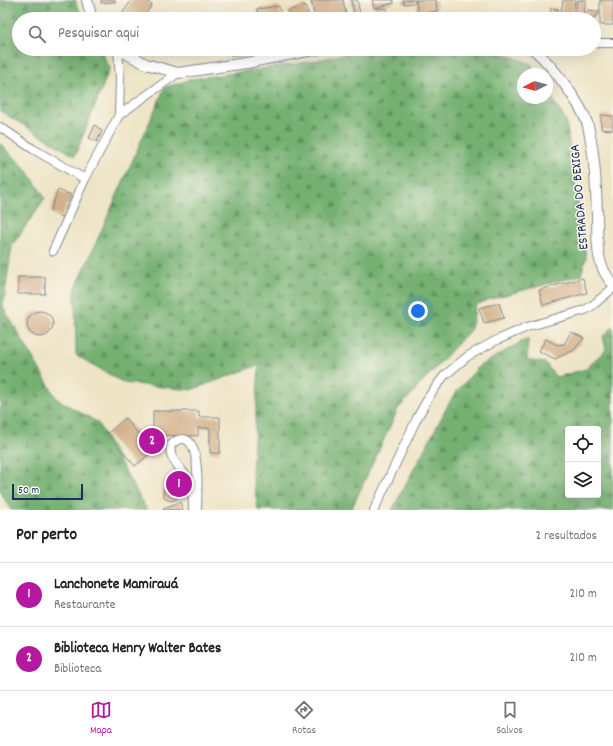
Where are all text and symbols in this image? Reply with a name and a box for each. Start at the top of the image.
search box [12,12,601,56]
icon: search [26,23,48,45]
text: Pesquisar aqui [58,23,139,45]
north arrow [517,68,553,104]
street label: ESTRADA DO BEXIGA [565,143,595,251]
your location [408,301,428,321]
pin: 2 [139,426,165,456]
map controls [565,426,601,498]
button: locate [565,426,601,462]
button: layers [565,462,601,498]
pin: 1 [166,469,192,499]
scale bar [12,482,83,501]
text: 50 m [18,483,39,499]
text: Por perto [16,524,77,548]
text: 2 resultados [535,527,597,546]
text: Lanchonete Mamirauá [54,574,178,596]
text: 1 [28,585,30,604]
text: 210 m [569,585,597,604]
text: Restaurante [54,596,115,615]
text: Biblioteca Henry Walter Bates [54,638,221,660]
text: 2 [26,649,32,668]
text: 210 m [569,649,597,668]
text: Biblioteca [54,660,101,679]
tab: Mapa [90,699,112,739]
tab: Rotas [292,699,316,739]
tab: Salvos [496,699,523,739]

